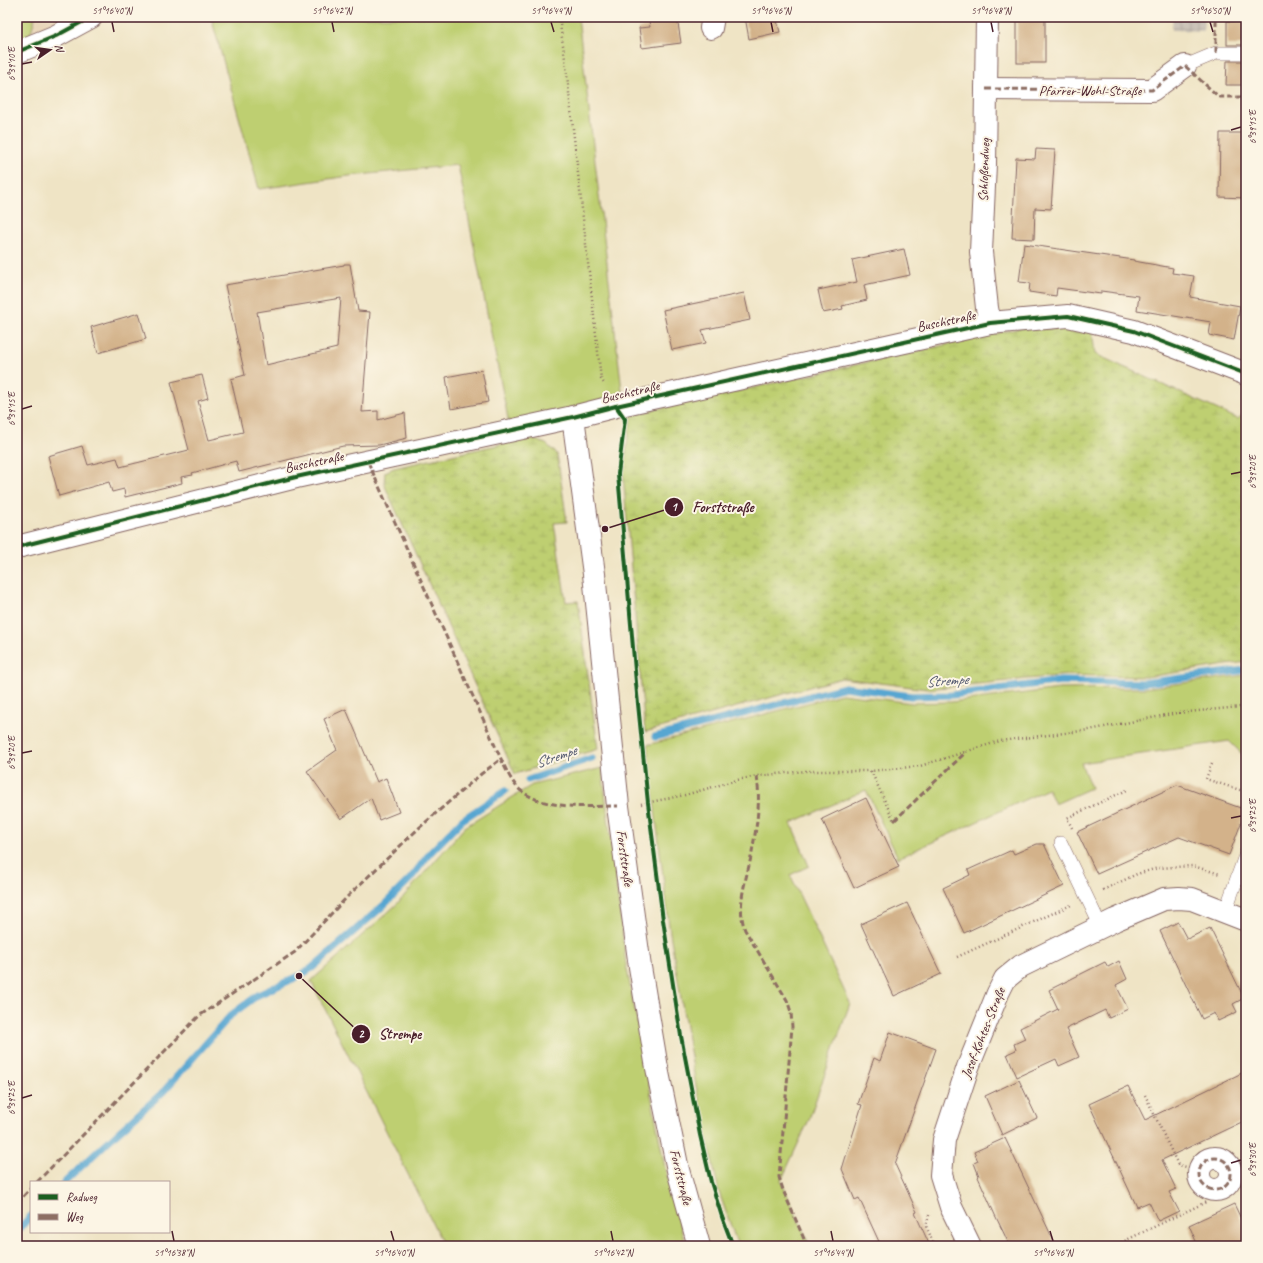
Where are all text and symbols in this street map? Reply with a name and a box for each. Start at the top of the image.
text: 51°16'40"N [92,4,134,17]
text: 51°16'42"N [312,4,354,17]
text: 51°16'44"N [531,4,573,17]
text: 51°16'46"N [751,4,793,17]
text: 51°16'48"N [971,4,1013,17]
text: 51°16'50"N [1190,4,1232,17]
north arrow [30,30,70,70]
text: N [52,43,68,55]
text: 6°39'10"E [5,45,18,81]
street label: Pfarrer-Wohl-Straße [1039,82,1143,99]
text: 6°39'15"E [1246,108,1259,144]
street label: Schloßendweg [974,137,994,202]
street label: Buschstraße [915,306,978,335]
street label: Buschstraße [599,377,662,407]
text: 6°39'15"E [5,390,18,426]
street label: Buschstraße [283,447,346,476]
text: 6°39'20"E [1246,453,1259,489]
callout: Forststraße [664,494,761,521]
text: Forststraße [692,498,755,517]
text: 1 [671,499,678,515]
water label: Strempe [925,670,971,692]
text: 6°39'20"E [5,734,18,770]
water label: Strempe [533,741,581,773]
text: 6°39'25"E [1246,797,1259,833]
street label: Forststraße [613,829,638,888]
street label: Josef-Kohtes-Straße [957,984,1009,1082]
callout: Strempe [351,1020,429,1047]
text: Strempe [379,1025,422,1044]
text: 2 [358,1026,365,1042]
text: 6°39'25"E [5,1079,18,1115]
text: 6°39'30"E [1246,1141,1259,1177]
street label: Forststraße [666,1148,696,1208]
legend [30,1181,170,1233]
text: Radweg [66,1189,97,1205]
text: Weg [66,1209,84,1225]
text: 51°16'38"N [154,1246,196,1259]
text: 51°16'40"N [374,1246,416,1259]
text: 51°16'42"N [593,1246,635,1259]
text: 51°16'44"N [813,1246,855,1259]
text: 51°16'46"N [1033,1246,1075,1259]

